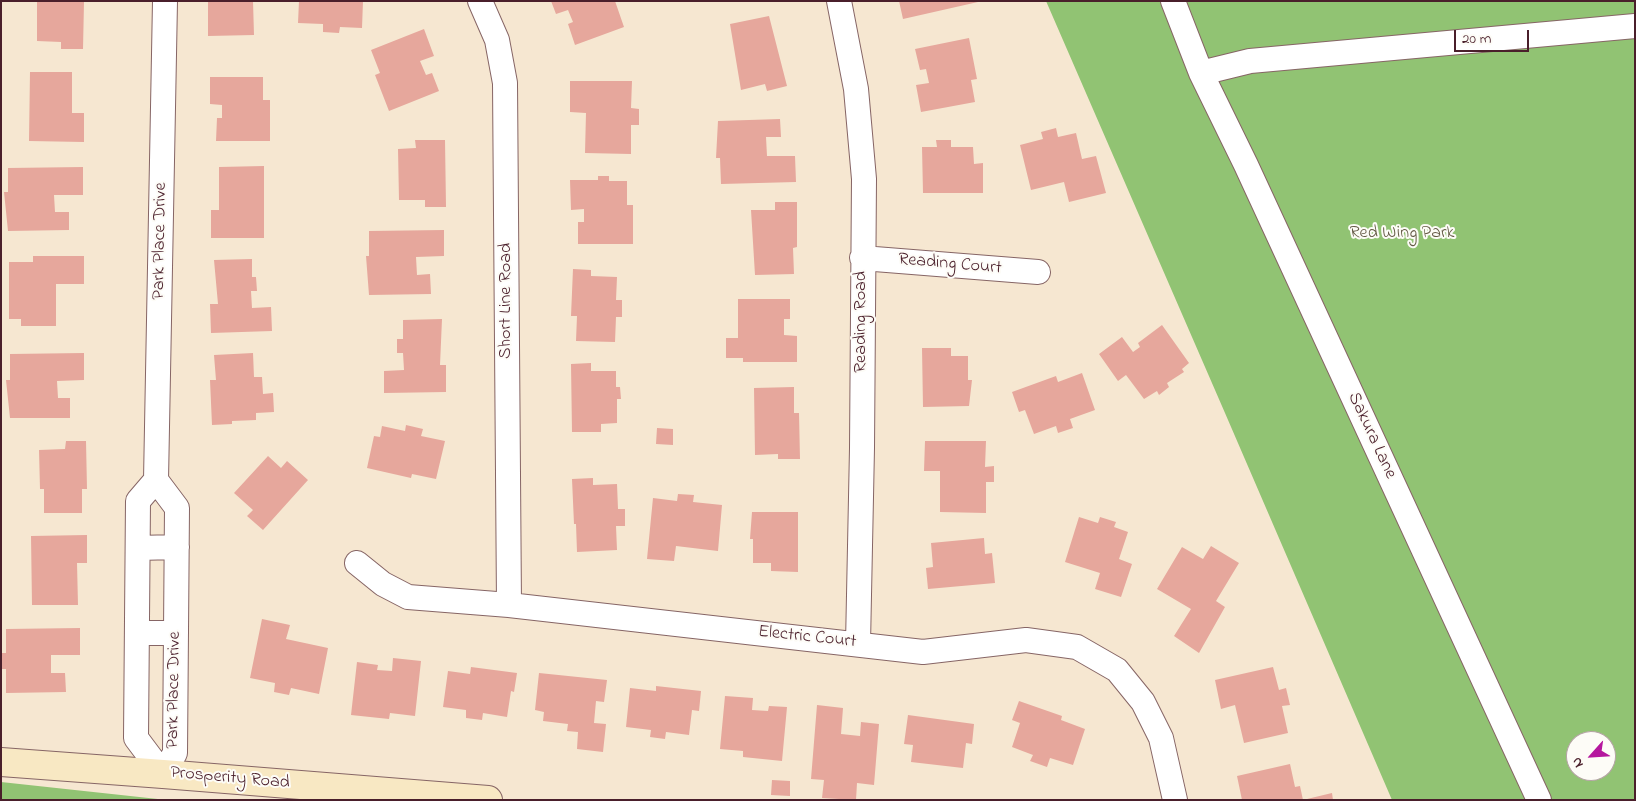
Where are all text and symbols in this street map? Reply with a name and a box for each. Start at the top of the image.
scale bar [1456,20,1531,52]
text: 20 m [1462,28,1491,50]
street label: Park Place Drive [149,182,173,300]
park label: Red Wing Park [1350,223,1454,245]
street label: Short Line Road [496,243,518,359]
street label: Reading Court [897,250,1003,280]
street label: Reading Road [851,271,873,373]
street label: Sakura Lane [1342,390,1400,482]
street label: Electric Court [757,622,857,654]
street label: Park Place Drive [163,631,187,749]
north arrow [1566,731,1616,781]
text: N [1566,754,1589,771]
street label: Prosperity Road [169,763,291,795]

